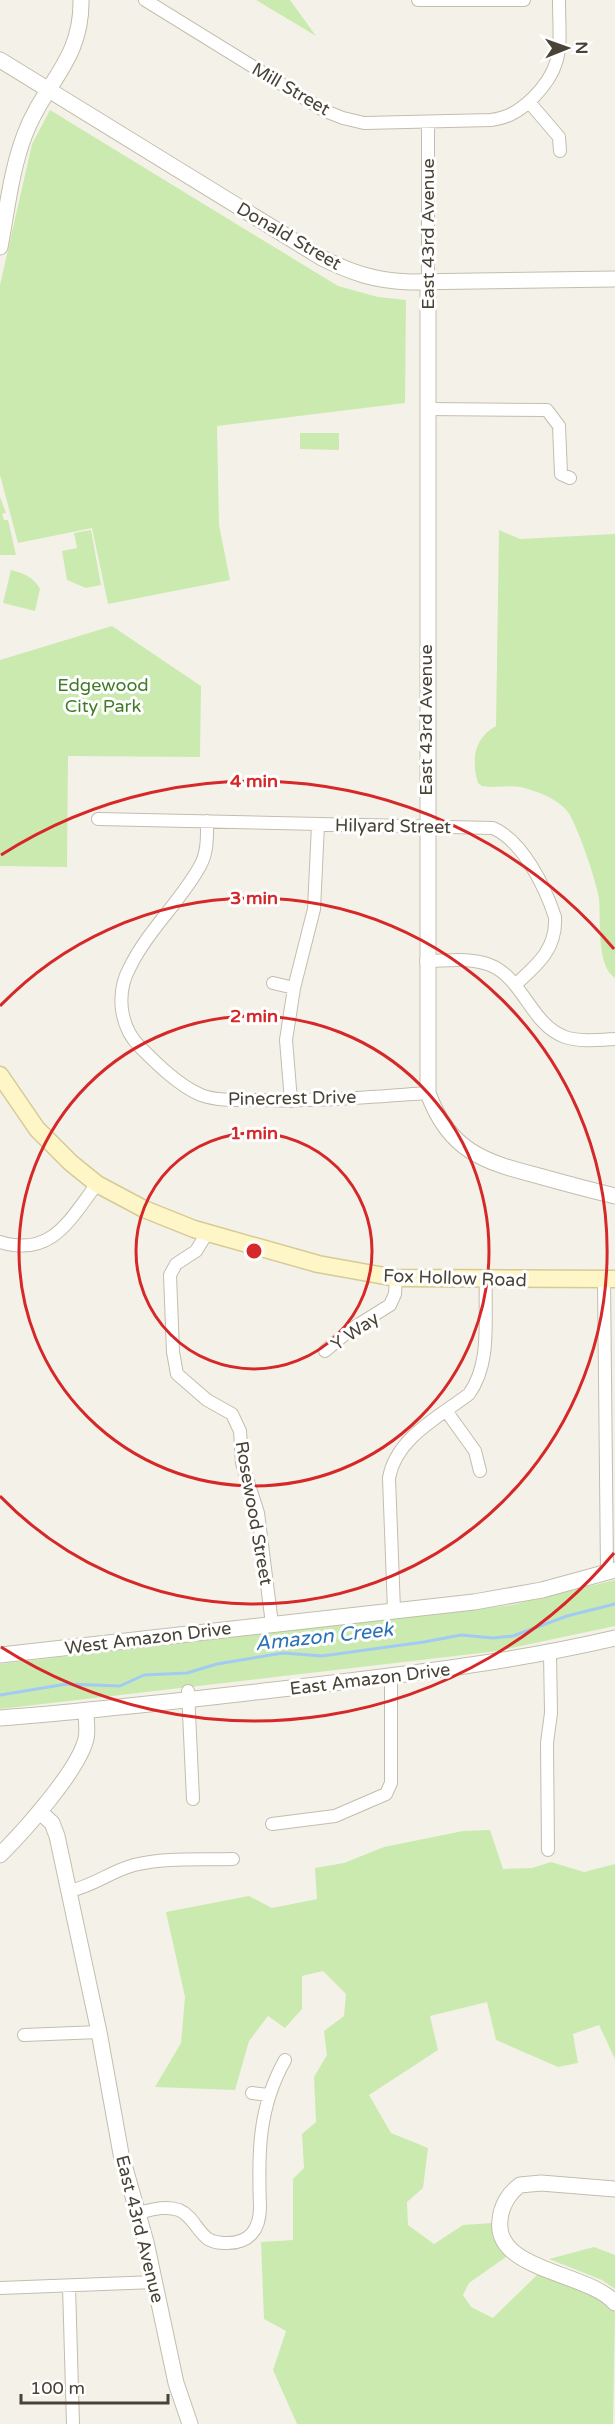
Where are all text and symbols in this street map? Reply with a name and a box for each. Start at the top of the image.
north arrow [537,18,597,78]
text: N [571,41,591,54]
street label: Mill Street [248,58,334,120]
street label: East 43rd Avenue [417,158,439,310]
street label: Donald Street [233,197,345,275]
street label: East 43rd Avenue [415,644,437,796]
park label: Edgewood City Park [57,674,149,717]
text: 4 min [230,770,278,792]
street label: Hilyard Street [335,814,451,838]
text: 3 min [230,887,278,909]
text: 2 min [230,1005,278,1027]
street label: Pinecrest Drive [228,1086,356,1110]
text: 1 min [230,1122,278,1144]
centre of rings [244,1241,264,1261]
street label: Fox Hollow Road [383,1265,527,1291]
street label: Y Way [327,1307,383,1355]
street label: Rosewood Street [230,1439,278,1587]
street label: West Amazon Drive [64,1617,232,1659]
water label: Amazon Creek [254,1618,396,1656]
street label: East Amazon Drive [289,1658,451,1700]
street label: East 43rd Avenue [111,2153,169,2305]
scale bar [21,2367,168,2405]
text: 100 m [30,2377,85,2399]

